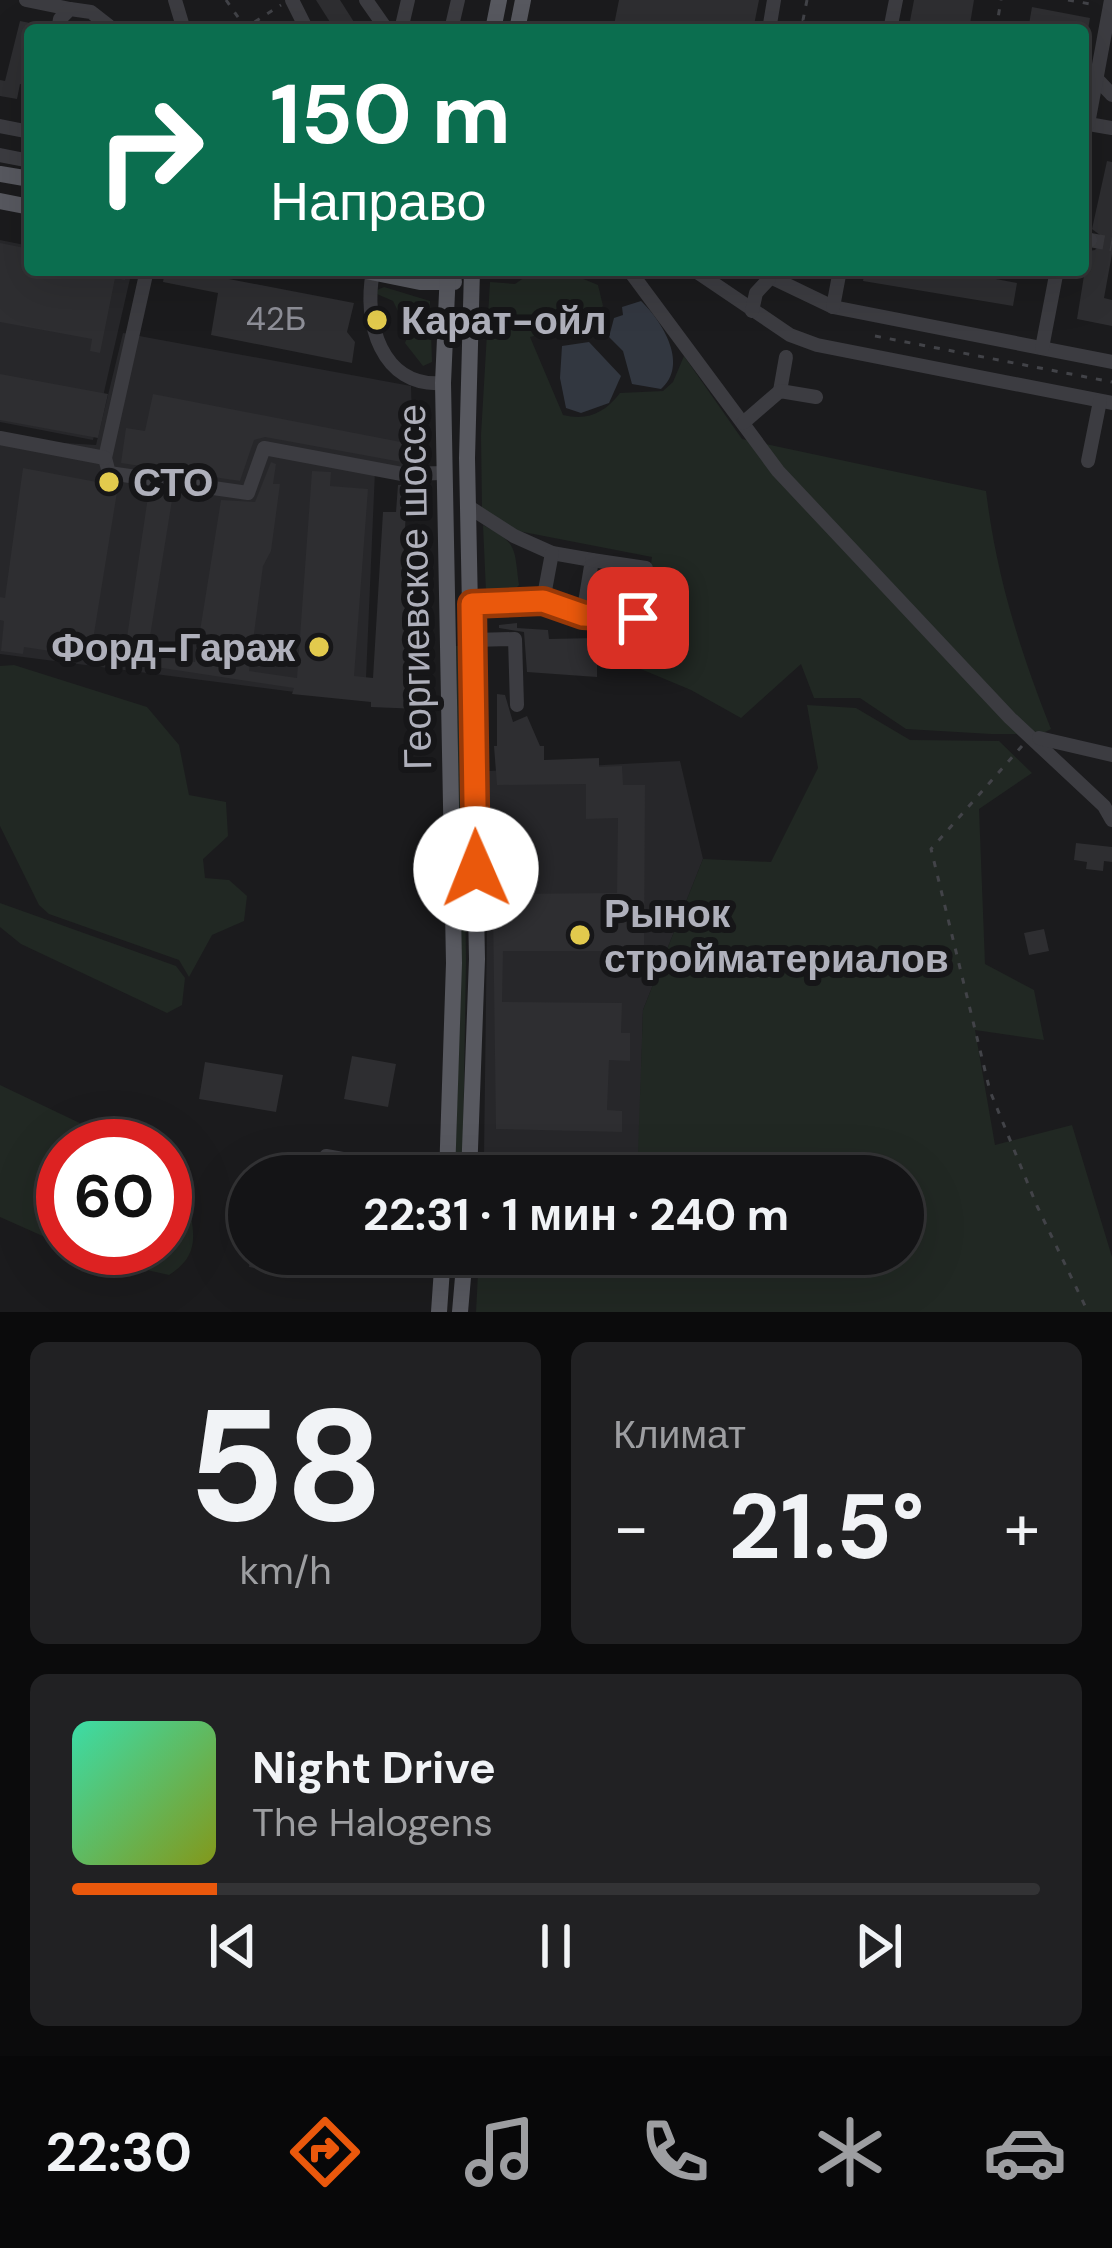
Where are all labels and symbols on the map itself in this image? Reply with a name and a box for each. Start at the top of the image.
place label: Карат-ойл [401,295,607,346]
house number: 42Б [246,297,306,340]
marker: Карат-ойл [364,307,390,333]
street label: Георгиевское шоссе [386,404,443,770]
place label: СТО [133,457,213,508]
marker: СТО [96,469,122,495]
pin [587,567,689,669]
place label: Форд-Гараж [51,622,295,673]
marker: Форд-Гараж [306,634,332,660]
position arrow [413,806,539,932]
place label: Рынок стройматериалов [604,888,949,984]
marker: Рынок стройматериалов [567,922,593,948]
speed limit sign: 60 [36,1119,192,1275]

